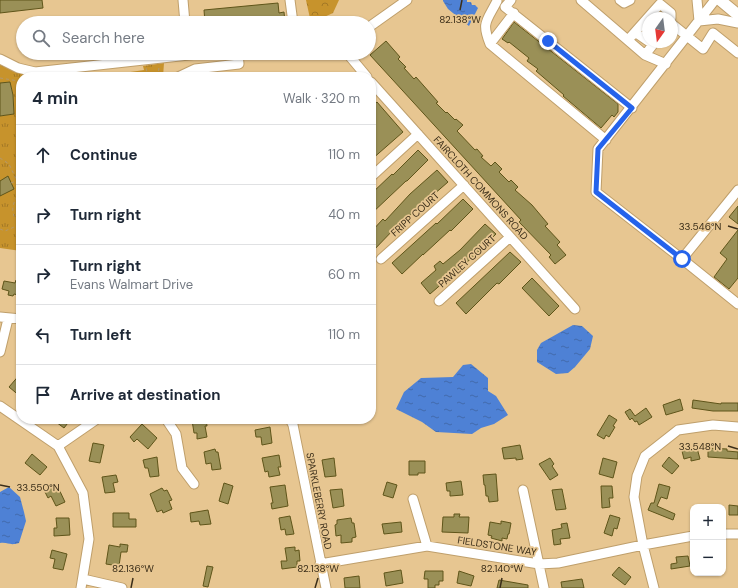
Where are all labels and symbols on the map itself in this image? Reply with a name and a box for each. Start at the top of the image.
north arrow [642,12,678,48]
text: 82.138°W [439,13,481,26]
route end [539,32,557,50]
street label: FAIRCLOTH COMMONS ROAD [431,133,531,243]
street label: FRIPP COURT [388,189,442,239]
text: 33.546°N [679,220,721,233]
street label: PAWLEY COURT [436,232,499,290]
route start [673,250,691,268]
text: 33.548°N [679,440,721,453]
street label: SPARKLEBERRY ROAD [303,451,335,551]
text: 33.550°N [16,481,60,494]
street label: FIELDSTONE WAY [456,533,538,559]
text: 82.136°W [112,562,154,575]
text: 82.138°W [297,562,339,575]
text: 82.140°W [481,562,524,575]

